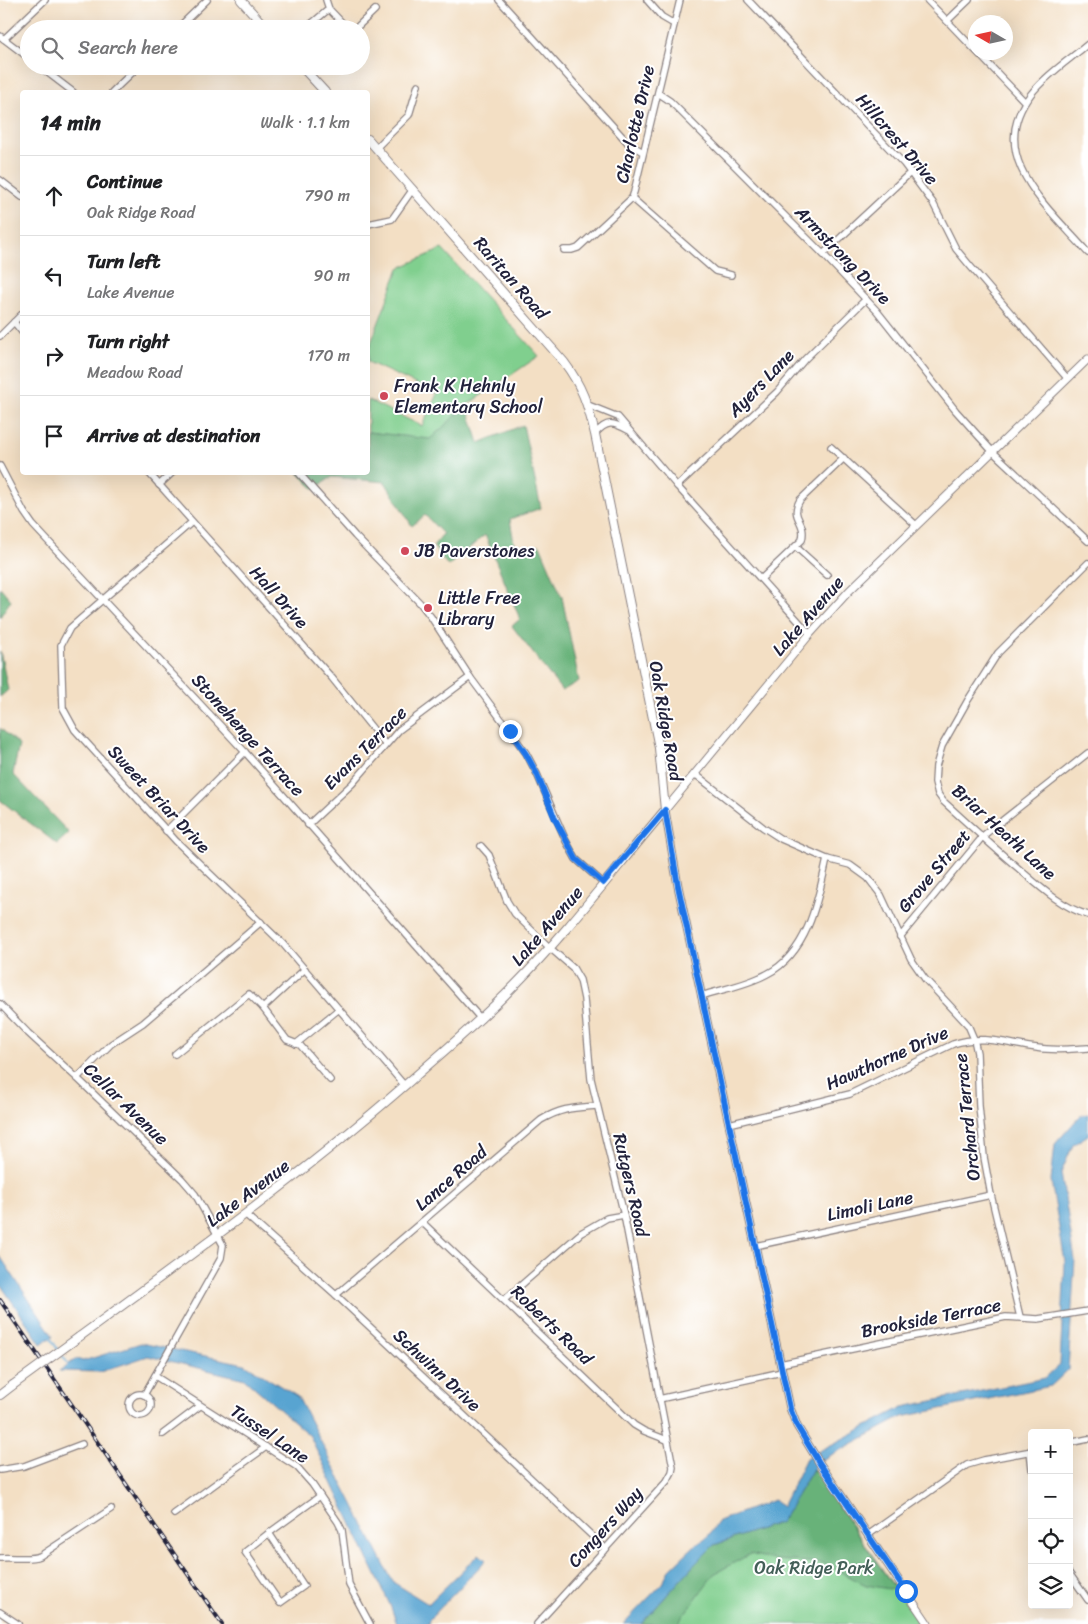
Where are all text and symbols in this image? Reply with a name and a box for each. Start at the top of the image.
north arrow [968,15,1013,60]
search box [20,20,370,75]
text: Search here [78,31,178,64]
icon: search [38,34,66,62]
street label: Charlotte Drive [606,62,664,186]
street label: Hillcrest Drive [847,85,947,193]
text: 14 min [40,104,101,142]
text: Walk · 1.1 km [260,108,350,137]
text: Continue [87,165,163,198]
text: 790 m [304,181,350,210]
icon: ahead [40,182,68,210]
street label: Armstrong Drive [786,197,899,313]
text: Oak Ridge Road [87,198,195,227]
street label: Raritan Road [465,229,558,328]
text: Turn left [87,245,160,278]
text: 90 m [314,261,350,290]
icon: left [40,262,68,290]
text: Lake Avenue [87,278,174,307]
text: Turn right [87,325,169,358]
text: 170 m [307,341,350,370]
street label: Ayers Lane [719,341,802,426]
icon: right [40,342,68,370]
text: Meadow Road [87,358,182,387]
place label: Frank K Hehnly Elementary School [394,370,543,423]
marker: Frank K Hehnly Elementary School [378,390,390,402]
text: Arrive at destination [87,419,260,452]
icon: arrive [40,422,68,450]
place label: JB Paverstones [414,535,535,567]
marker: JB Paverstones [399,545,411,557]
street label: Hall Drive [241,558,317,637]
street label: Lake Avenue [764,568,852,664]
place label: Little Free Library [438,582,520,635]
marker: Little Free Library [422,602,434,614]
street label: Oak Ridge Road [640,658,693,785]
street label: Stonehenge Terrace [183,666,313,804]
street label: Evans Terrace [315,698,415,798]
route end [499,720,522,743]
street label: Sweet Briar Drive [100,737,219,861]
street label: Briar Heath Lane [944,776,1064,888]
street label: Grove Street [889,822,979,920]
street label: Lake Avenue [503,878,591,974]
street label: Hawthorne Drive [820,1017,954,1099]
street label: Orchard Terrace [944,1052,990,1182]
street label: Cellar Avenue [76,1055,176,1153]
street label: Rutgers Road [604,1130,659,1241]
street label: Lance Road [407,1136,496,1219]
street label: Lake Avenue [199,1151,297,1235]
street label: Limoli Lane [824,1181,916,1231]
street label: Roberts Road [503,1277,602,1374]
street label: Brookside Terrace [858,1289,1004,1347]
street label: Schwinn Drive [385,1320,489,1420]
street label: Tussel Lane [224,1396,316,1472]
map controls [1028,1429,1073,1609]
button: + [1028,1429,1073,1474]
button: − [1028,1474,1073,1519]
street label: Congers Way [559,1478,651,1575]
button: locate [1028,1519,1073,1564]
park label: Oak Ridge Park [754,1552,874,1584]
button: layers [1028,1564,1073,1609]
route start [895,1580,918,1603]

